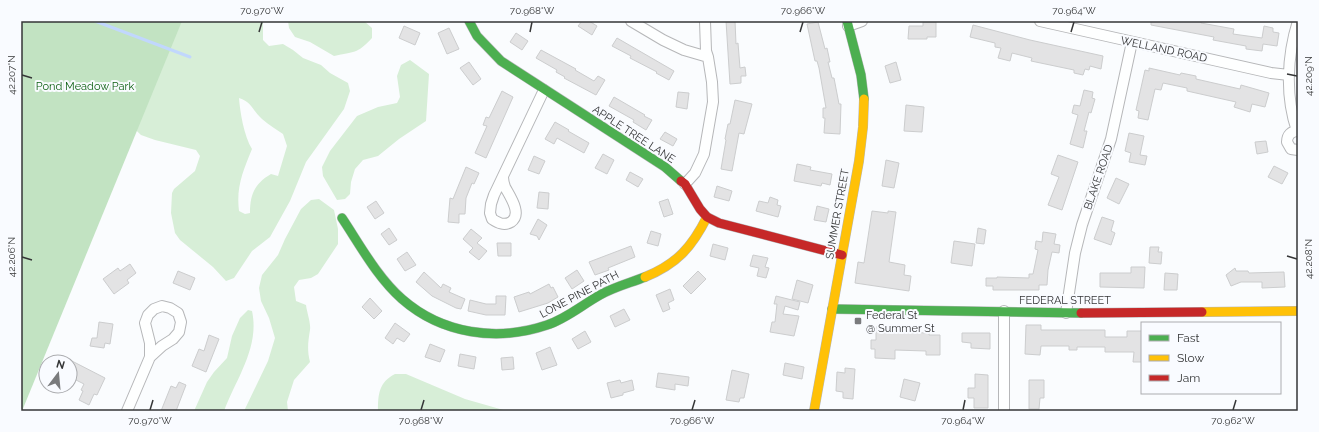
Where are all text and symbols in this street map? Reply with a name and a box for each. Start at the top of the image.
text: 70.970°W [240,5,284,16]
text: 70.968°W [510,5,555,16]
text: 70.966°W [781,5,826,16]
text: 70.964°W [1052,5,1096,16]
street label: WELLAND ROAD [1119,34,1208,65]
text: 42.207°N [6,55,17,95]
text: 42.209°N [1303,56,1314,96]
park label: Pond Meadow Park [36,80,134,93]
street label: APPLE TREE LANE [590,103,678,166]
street label: BLAKE ROAD [1081,143,1116,212]
street label: SUMMER STREET [823,168,852,260]
text: 42.206°N [6,237,17,277]
text: 42.208°N [1303,239,1314,279]
street label: LONE PINE PATH [537,268,621,321]
street label: FEDERAL STREET [1019,294,1111,307]
place label: Federal St @ Summer St [866,309,935,335]
marker: Federal St @ Summer St [853,316,863,326]
legend [1141,322,1281,394]
text: Fast [1177,331,1200,345]
text: Slow [1177,351,1204,365]
north arrow [38,354,78,394]
text: N [55,357,66,372]
text: Jam [1177,371,1200,385]
text: 70.970°W [128,415,172,426]
text: 70.968°W [399,415,444,426]
text: 70.966°W [670,415,715,426]
text: 70.964°W [941,415,985,426]
text: 70.962°W [1211,415,1255,426]

